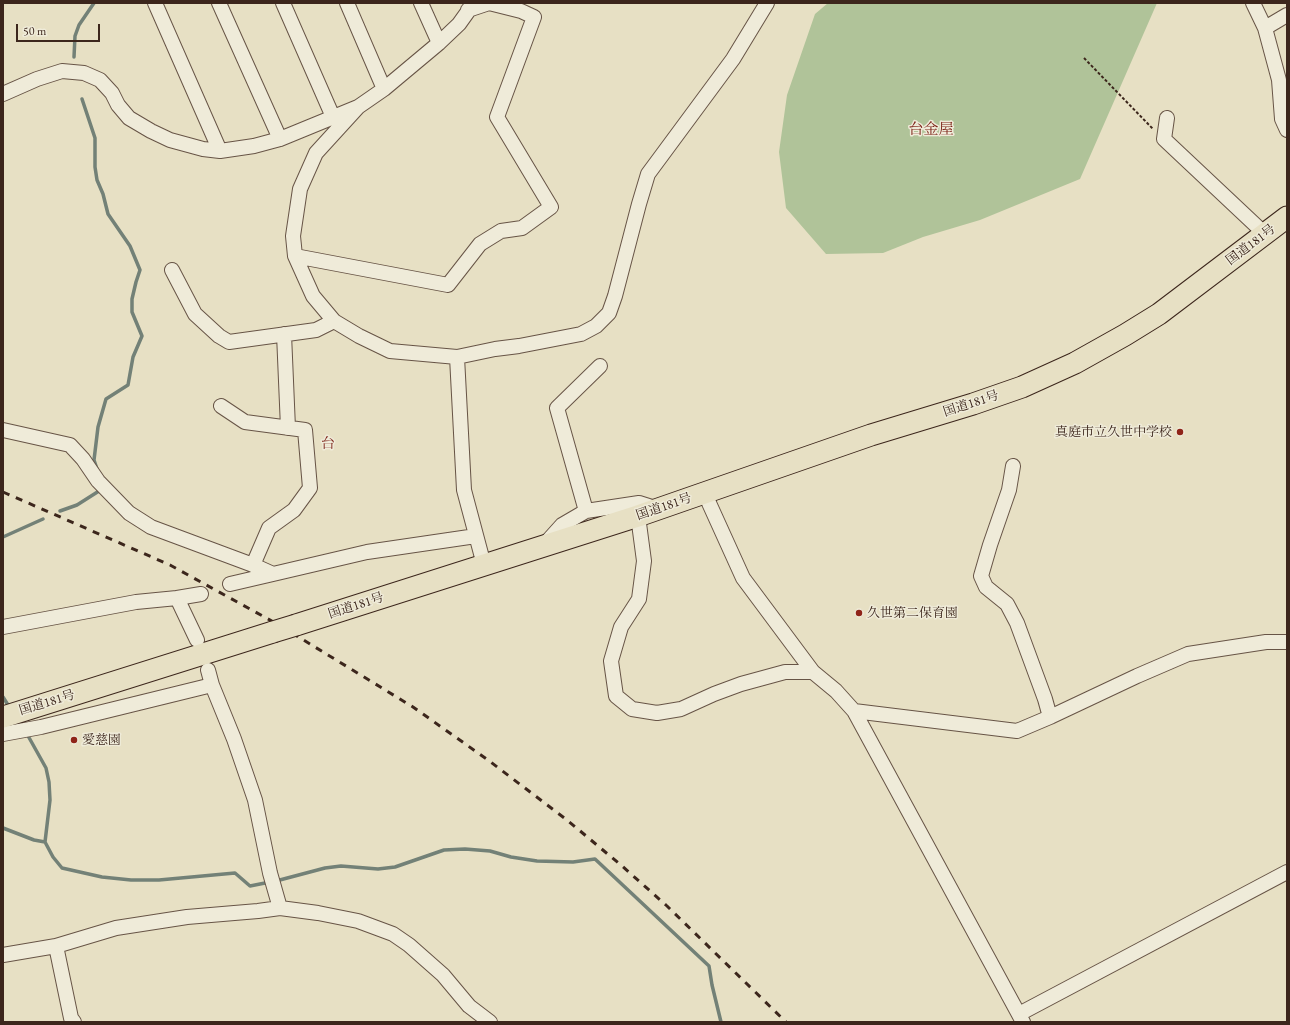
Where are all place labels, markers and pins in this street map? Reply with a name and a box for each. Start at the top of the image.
place label: 真庭市立久世中学校 [1055,424,1172,440]
marker: 真庭市立久世中学校 [1175,427,1185,437]
place label: 久世第二保育園 [867,605,958,621]
marker: 久世第二保育園 [854,608,864,618]
place label: 愛慈園 [82,732,121,748]
marker: 愛慈園 [69,735,79,745]

